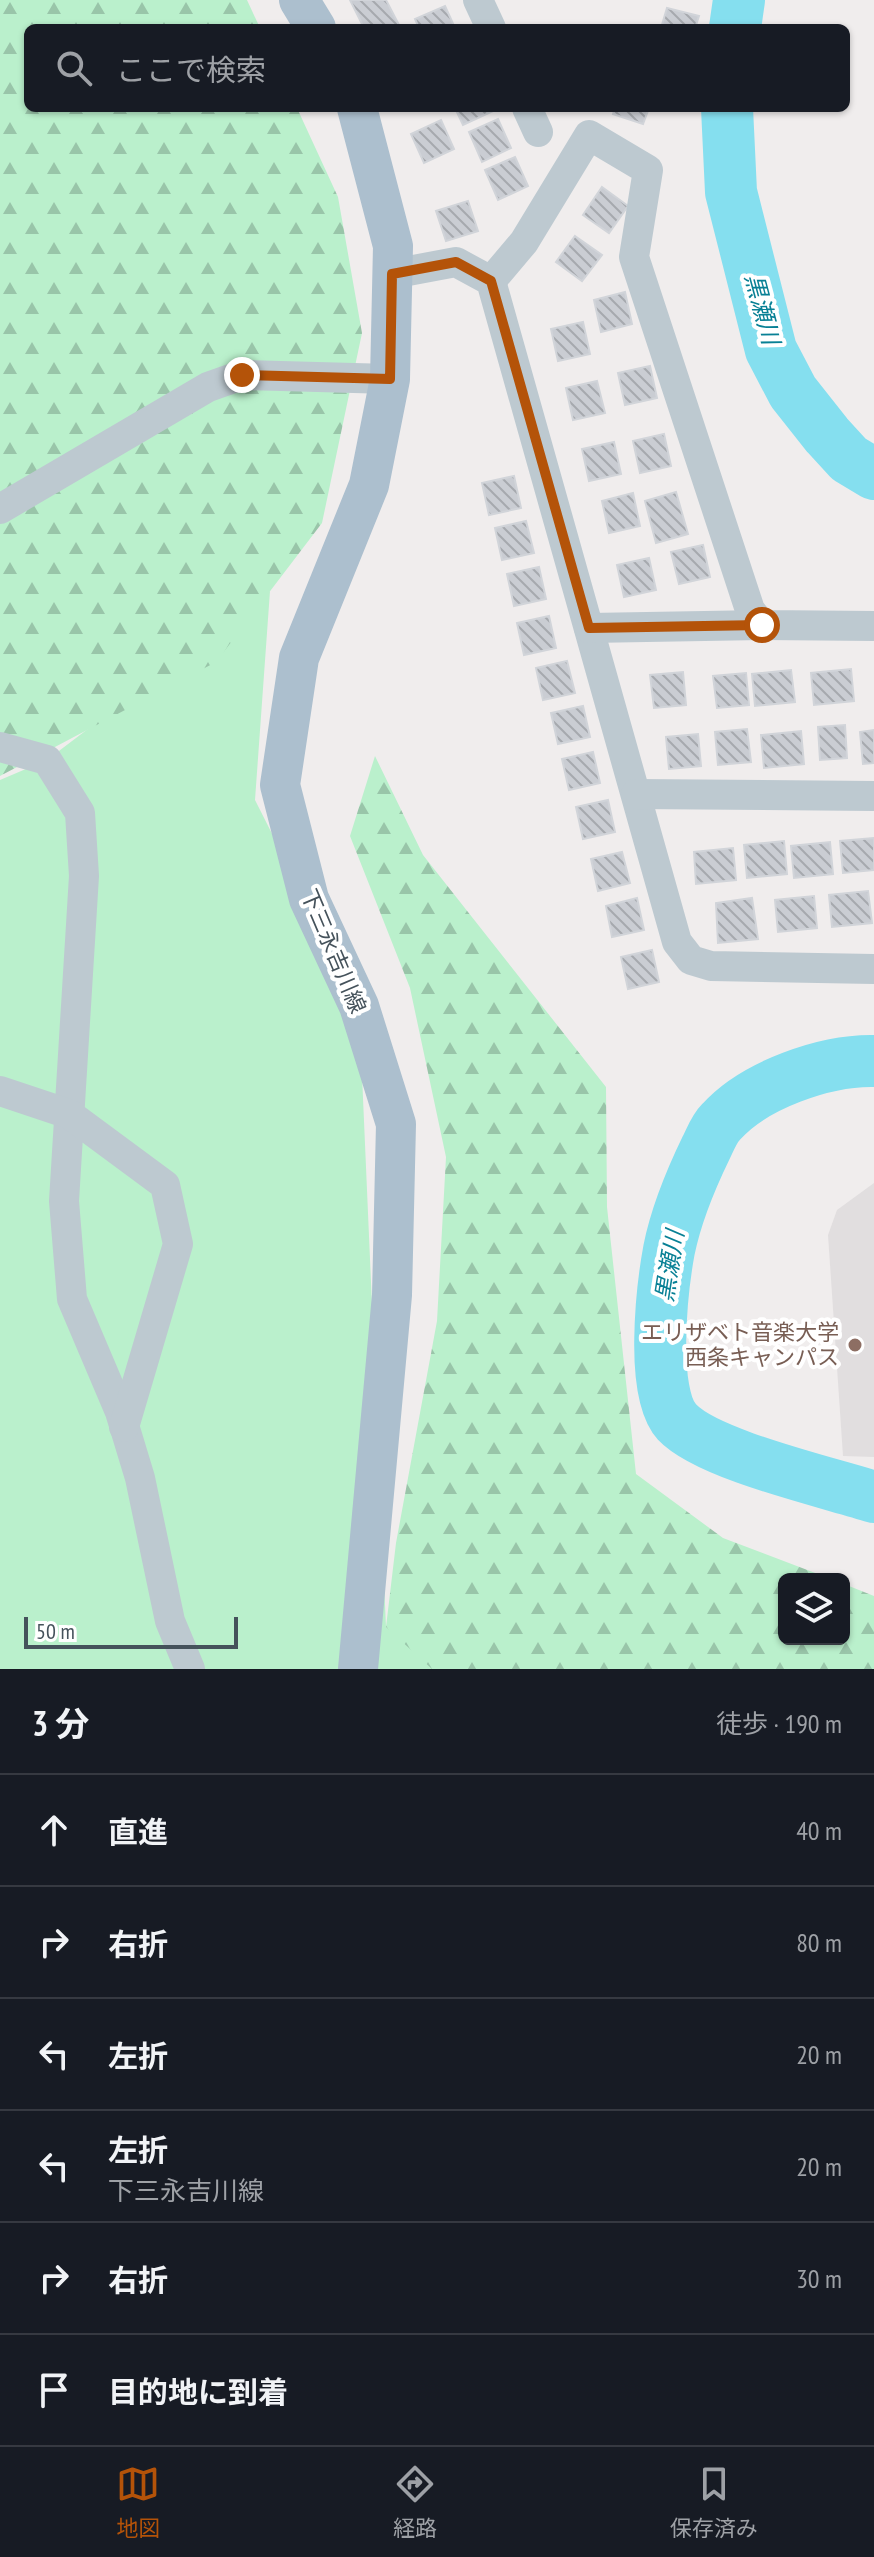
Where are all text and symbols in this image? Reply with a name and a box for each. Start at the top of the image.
search box [24,24,850,112]
icon: search [52,46,96,90]
text: ここで検索 [116,50,266,89]
water label: 黒瀬川 [738,270,788,351]
route end [224,357,260,393]
route start [744,607,780,643]
street label: 下三永吉川線 [295,885,373,1017]
water label: 黒瀬川 [649,1225,691,1304]
place label: エリザベト音楽大学 西条キャンパス [641,1318,839,1371]
marker: エリザベト音楽大学 西条キャンパス [846,1336,864,1354]
map controls [778,1573,850,1645]
button: layers [778,1573,850,1645]
scale bar [24,1613,238,1649]
text: 50 m [36,1617,75,1645]
text: 3 分 [32,1701,89,1745]
text: 徒歩 · 190 m [716,1707,842,1740]
icon: ahead [32,1808,76,1852]
text: 直進 [108,1812,168,1851]
text: 40 m [796,1814,842,1847]
icon: right [32,1920,76,1964]
text: 右折 [108,1924,168,1963]
text: 80 m [796,1926,842,1959]
icon: left [32,2032,76,2076]
text: 左折 [108,2036,168,2075]
text: 20 m [796,2038,842,2071]
text: 左折 [108,2130,168,2169]
icon: left [32,2144,76,2188]
text: 20 m [796,2150,842,2183]
text: 下三永吉川線 [108,2174,264,2207]
icon: right [32,2256,76,2300]
text: 右折 [108,2260,168,2299]
text: 30 m [796,2262,842,2295]
icon: arrive [32,2368,76,2412]
text: 目的地に到着 [108,2372,288,2411]
tab: 地図 [116,2462,160,2542]
tab: 経路 [393,2462,437,2542]
tab: 保存済み [670,2462,758,2542]

